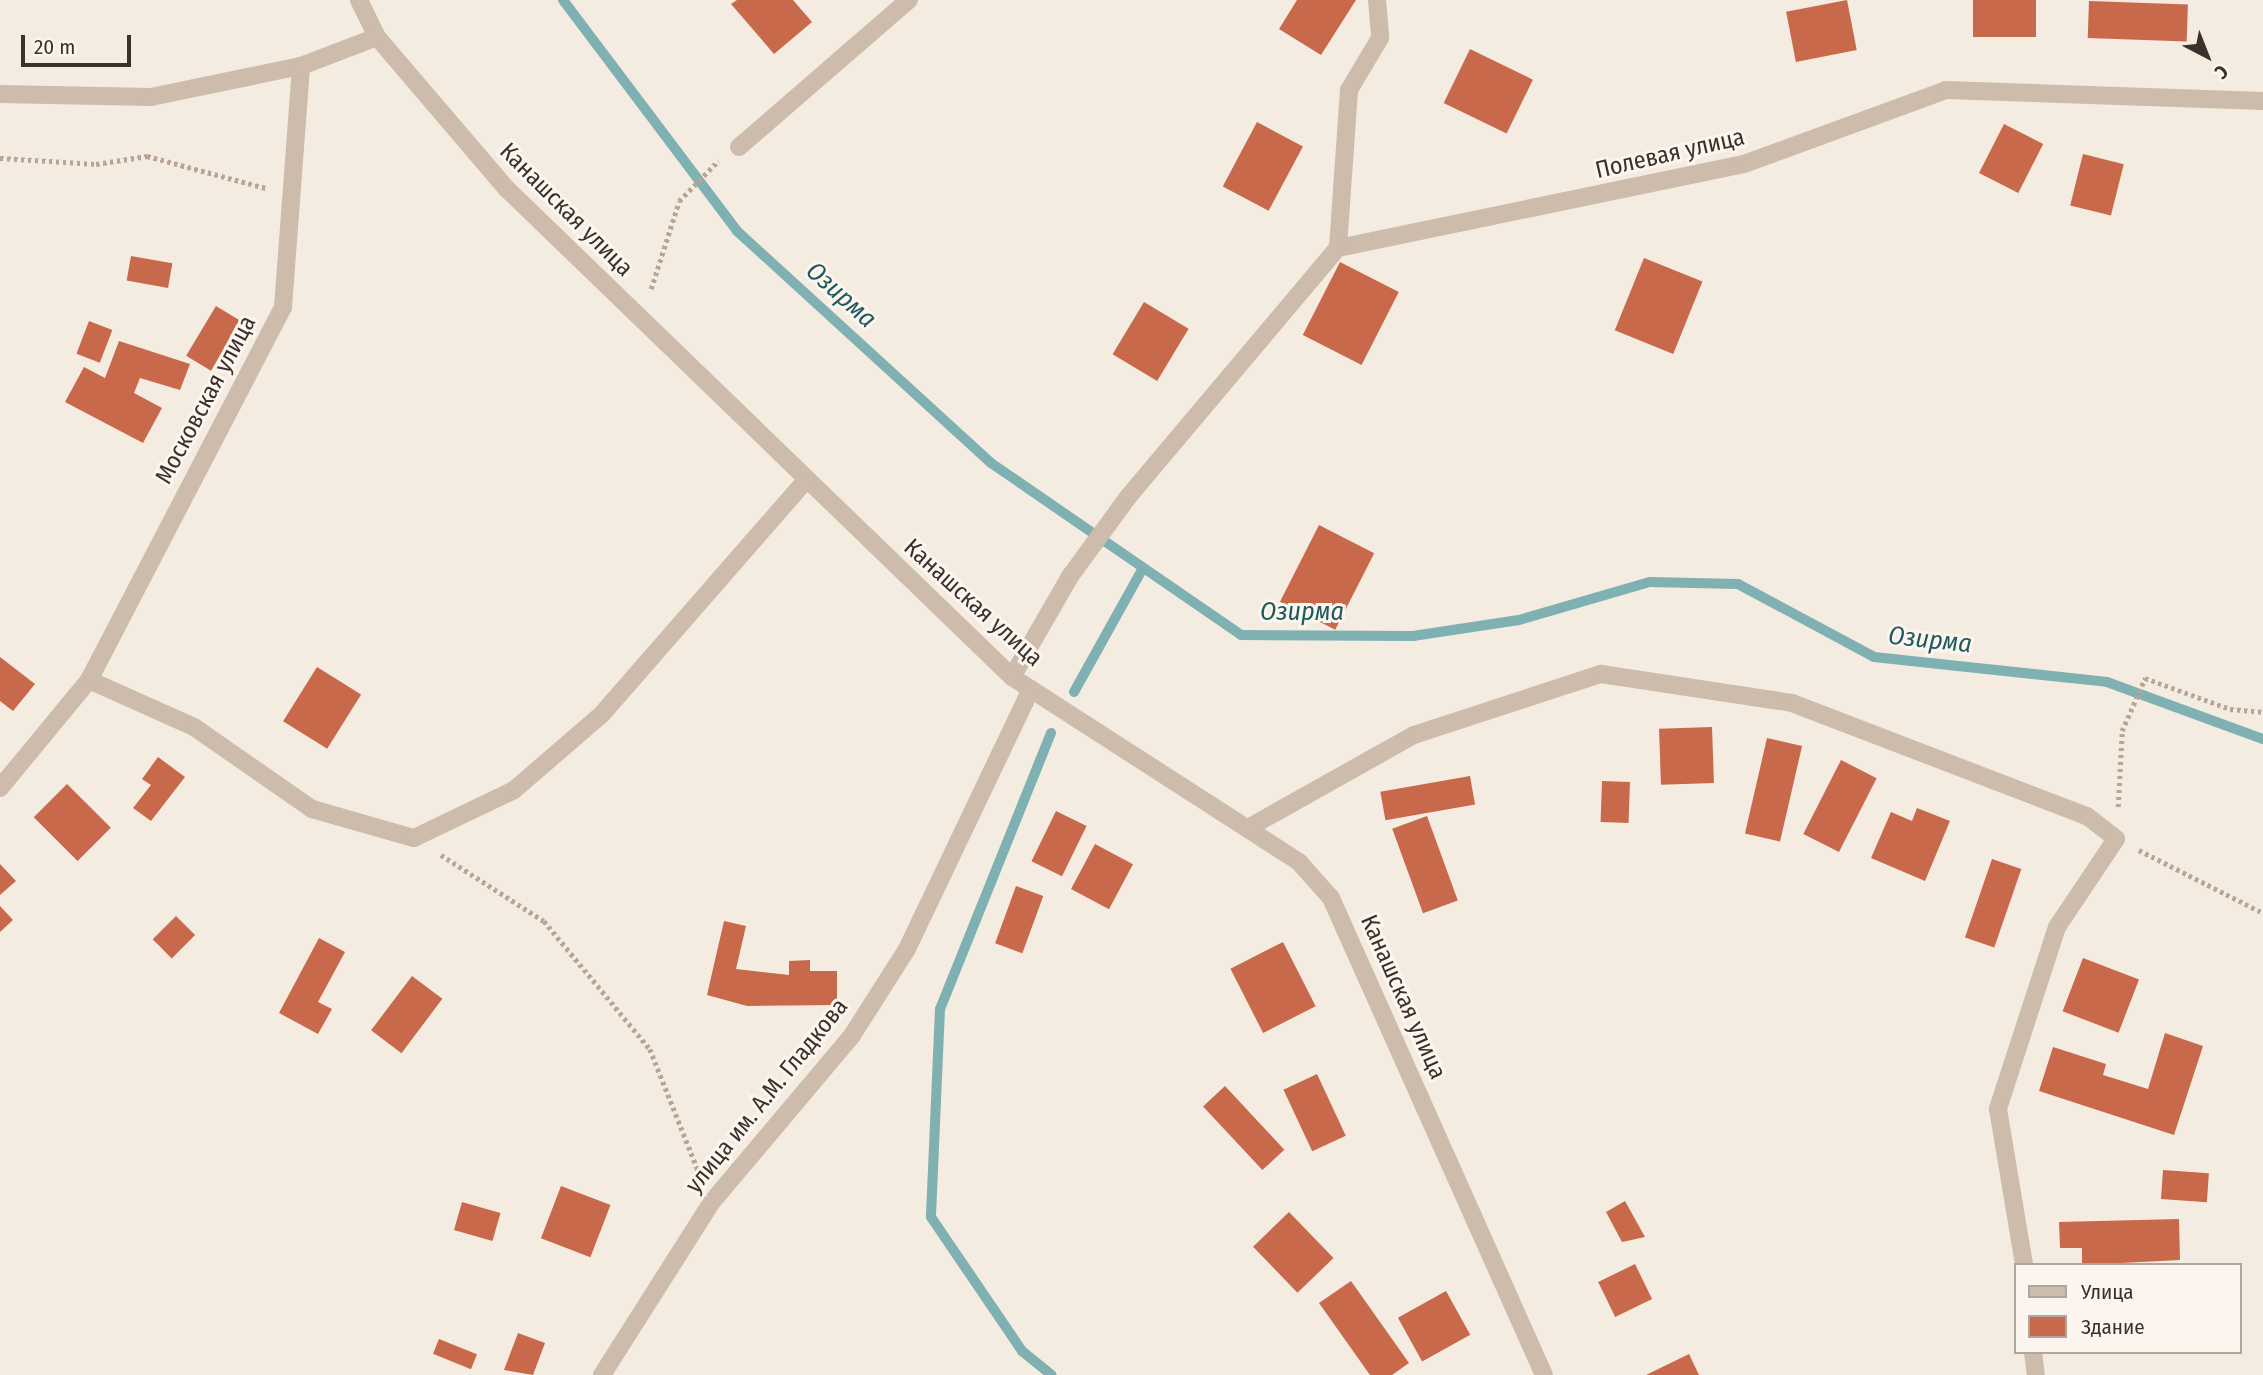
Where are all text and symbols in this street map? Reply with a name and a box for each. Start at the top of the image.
scale bar [24,21,135,65]
north arrow [2172,21,2242,91]
text: 20 m [34,34,75,60]
text: С [2210,60,2233,84]
street label: Полевая улица [1593,123,1747,185]
street label: Канашская улица [493,137,639,283]
water label: Озирма [799,255,883,335]
street label: Московская улица [150,311,262,489]
street label: Канашская улица [898,533,1048,673]
water label: Озирма [1260,596,1344,628]
water label: Озирма [1887,620,1973,660]
street label: Канашская улица [1354,910,1452,1084]
street label: улица им. А.М. Гладкова [680,993,854,1199]
legend [2014,1263,2242,1354]
text: Улица [2081,1279,2134,1305]
text: Здание [2081,1314,2145,1340]

